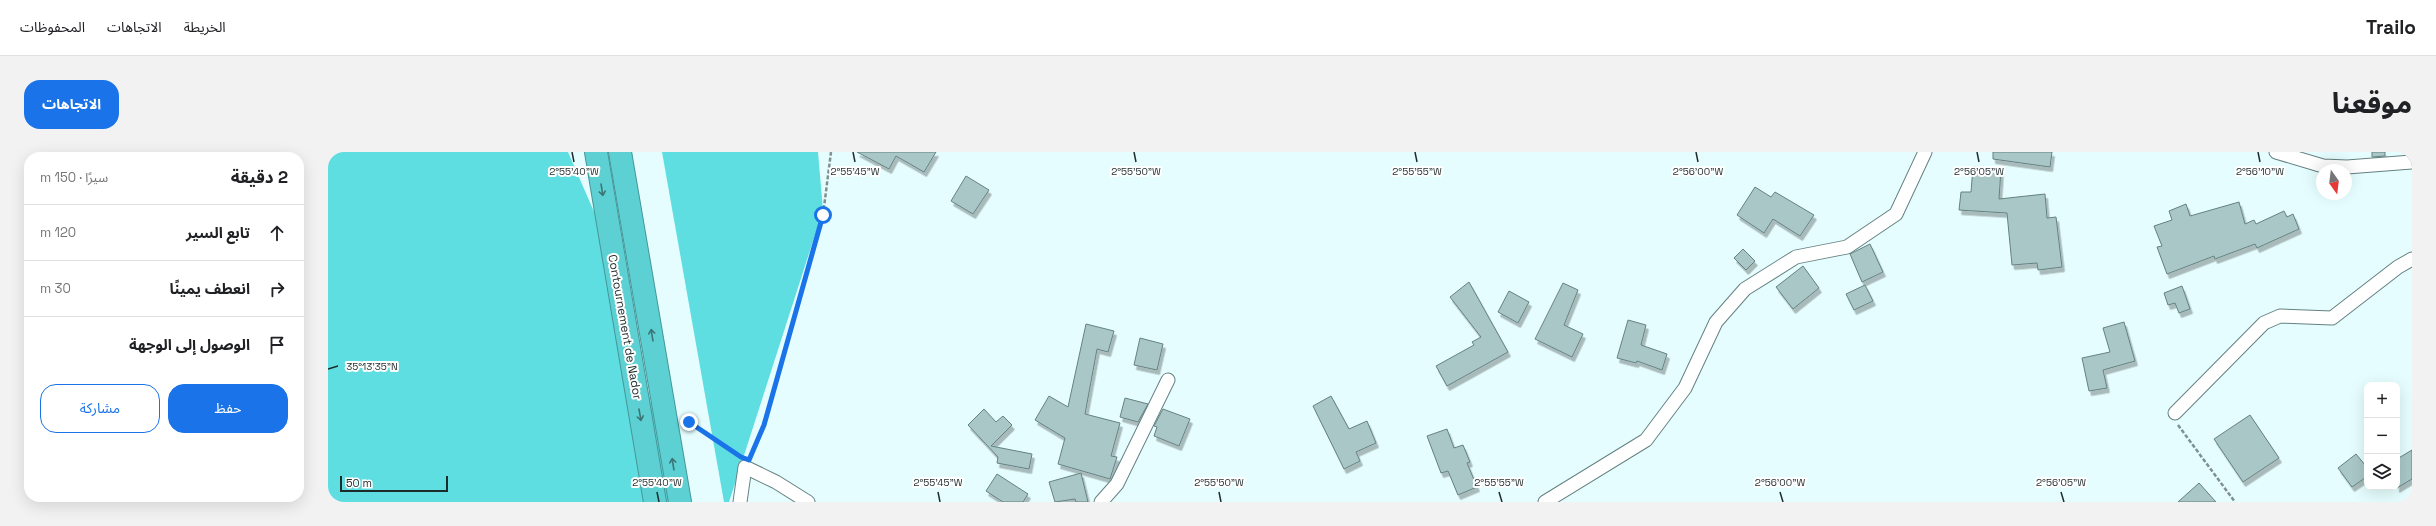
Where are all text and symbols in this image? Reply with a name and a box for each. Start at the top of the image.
text: Trailo [2366,15,2416,40]
text: المحفوظات [20,18,85,36]
text: الاتجاهات [107,18,162,36]
text: الخريطة [184,18,226,36]
button: الاتجاهات [24,80,119,129]
text: موقعنا [2332,85,2412,121]
north arrow [2316,164,2352,200]
text: 2°55'40"W [549,165,599,178]
text: 2°55'45"W [830,165,880,178]
text: 2°55'50"W [1111,165,1161,178]
text: 2°55'55"W [1392,165,1442,178]
text: 2°56'00"W [1673,165,1723,178]
text: 2°56'05"W [1954,165,2004,178]
text: 2°56'10"W [2236,165,2284,178]
text: 2 دقيقة [231,166,288,188]
text: سيرًا · 150 m [40,169,108,186]
one-way arrow [598,184,606,197]
route start [814,206,832,224]
icon: ahead [266,222,288,244]
text: تابع السير [186,223,250,242]
text: 120 m [40,224,76,241]
street label: Contournement de Nador [604,253,646,401]
icon: right [266,278,288,300]
text: انعطف يمينًا [169,279,250,298]
text: 30 m [40,280,71,297]
one-way arrow [648,329,656,342]
icon: arrive [266,334,288,356]
text: الوصول إلى الوجهة [129,335,250,354]
text: 35°13'35"N [346,360,398,373]
map controls [2364,382,2400,490]
button: + [2364,382,2400,418]
button: مشاركة [40,384,160,433]
button: حفظ [168,384,288,433]
one-way arrow [636,408,644,421]
route end [680,413,698,431]
button: − [2364,418,2400,454]
button: layers [2364,454,2400,490]
one-way arrow [669,457,677,470]
scale bar [340,474,448,493]
text: 50 m [346,476,372,490]
text: 2°55'40"W [632,476,682,489]
text: 2°55'45"W [913,476,963,489]
text: 2°55'50"W [1194,476,1244,489]
text: 2°55'55"W [1474,476,1524,489]
text: 2°56'00"W [1755,476,1805,489]
text: 2°56'05"W [2036,476,2086,489]

